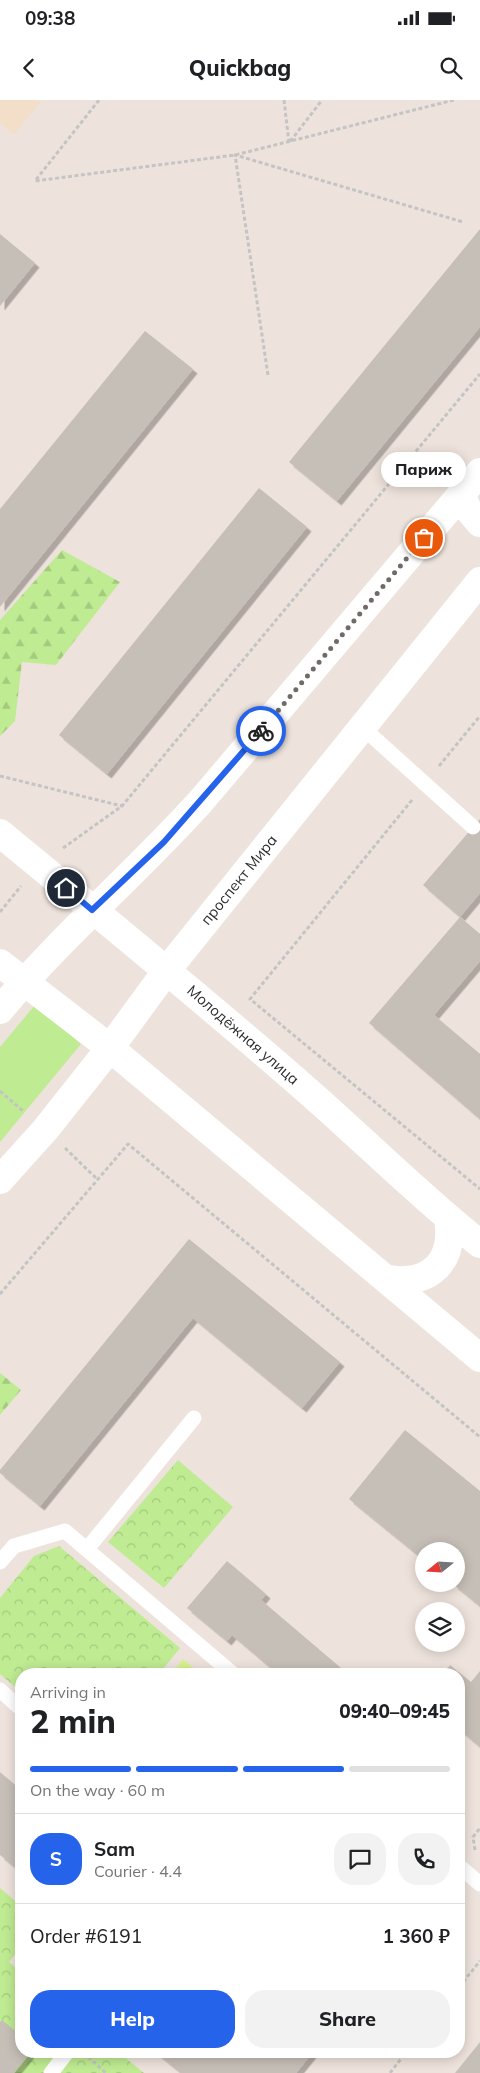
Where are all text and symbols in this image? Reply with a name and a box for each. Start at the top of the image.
text: 09:38 [25,6,75,30]
icon: back [15,54,43,82]
text: Quickbag [189,54,291,82]
icon: search [437,54,465,82]
callout: Париж [382,453,466,488]
text: Париж [395,459,452,479]
pin [403,517,445,559]
icon: bag [410,524,438,552]
courier [236,706,286,756]
icon: bike [247,717,275,745]
street label: проспект Мира [196,831,281,929]
pin [45,867,87,909]
icon: home [52,874,80,902]
street label: Молодёжная улица [183,981,303,1089]
north arrow [415,1542,465,1592]
map controls [415,1542,465,1652]
button: layers [415,1602,465,1652]
text: Arriving in [30,1682,106,1702]
text: 09:40–09:45 [339,1699,450,1723]
text: 2 min [30,1701,116,1741]
text: On the way · 60 m [30,1780,165,1800]
button: chat [334,1833,386,1885]
button: phone [398,1833,450,1885]
text: Sam [94,1837,135,1861]
text: S [50,1847,62,1871]
text: Courier · 4.4 [94,1861,182,1881]
text: Order #6191 [30,1924,142,1948]
text: 1 360 ₽ [383,1924,450,1948]
button: Help [30,1990,235,2048]
button: Share [245,1990,450,2048]

